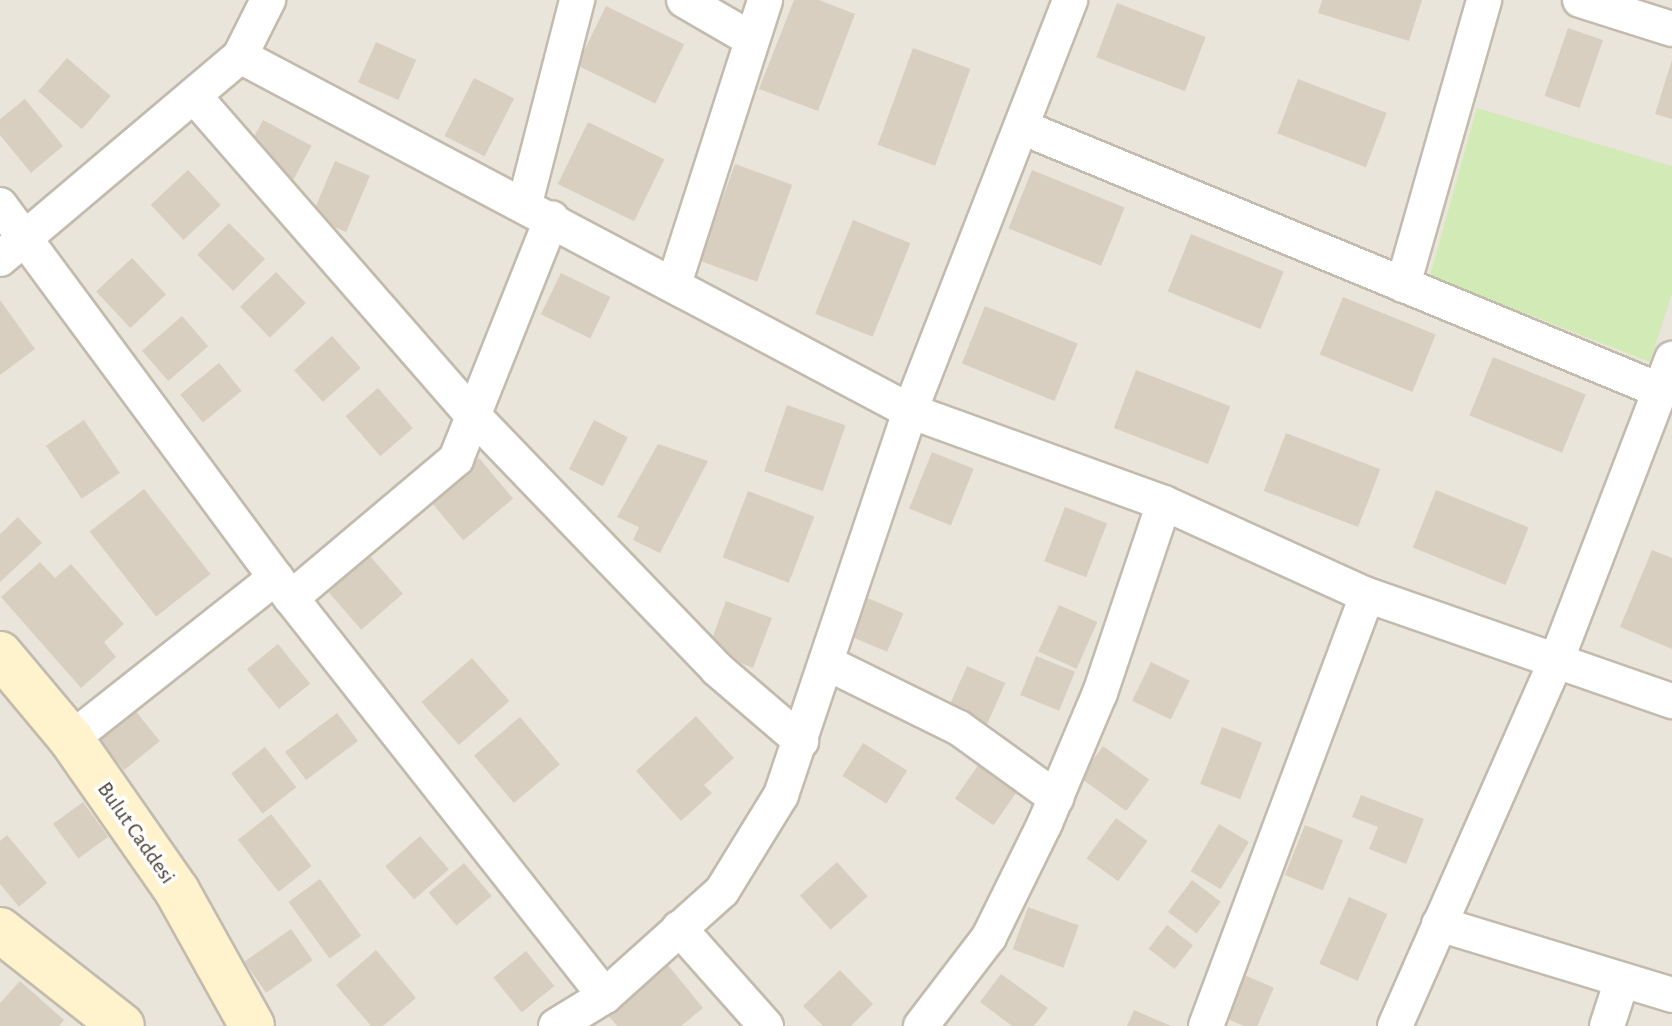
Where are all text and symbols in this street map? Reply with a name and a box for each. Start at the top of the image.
street label: Bulut Caddesi [91,777,181,889]

